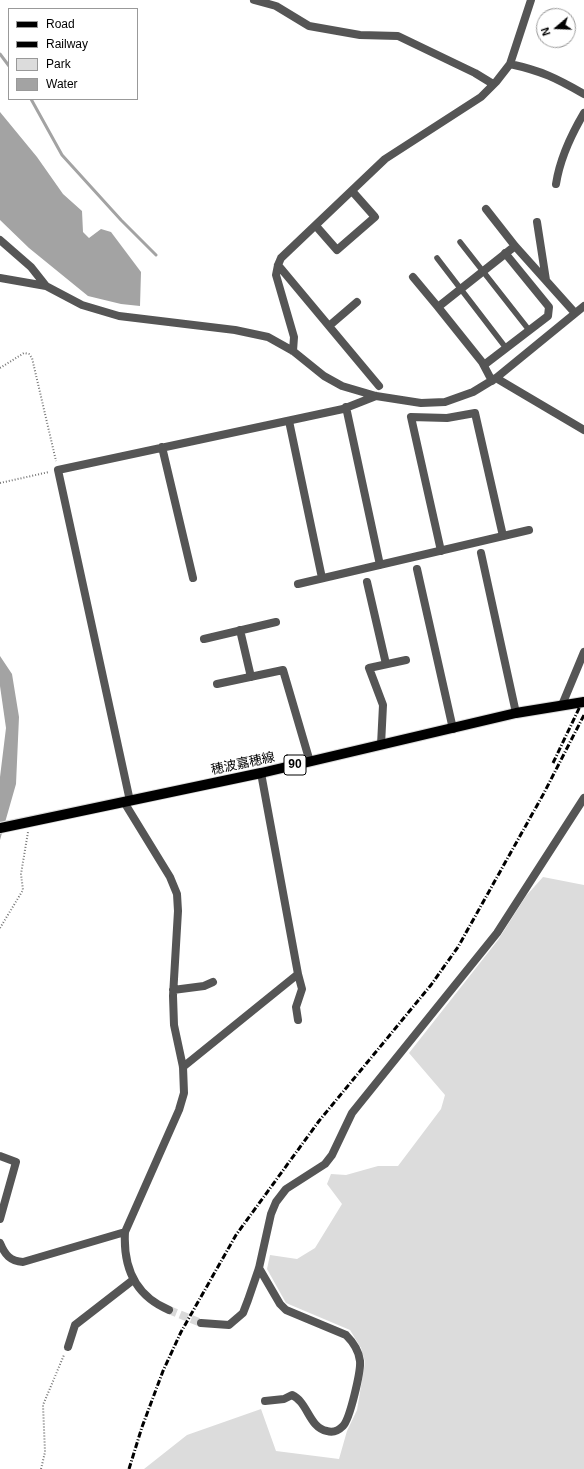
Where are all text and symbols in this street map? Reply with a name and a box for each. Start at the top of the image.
legend [8,8,138,100]
north arrow [536,8,576,48]
text: Road [46,17,75,31]
text: N [539,26,553,37]
text: Railway [46,37,88,51]
text: Park [46,57,71,71]
text: Water [46,77,78,91]
street label: 穂波嘉穂線 [210,750,276,778]
road number: 90 [284,755,306,775]

